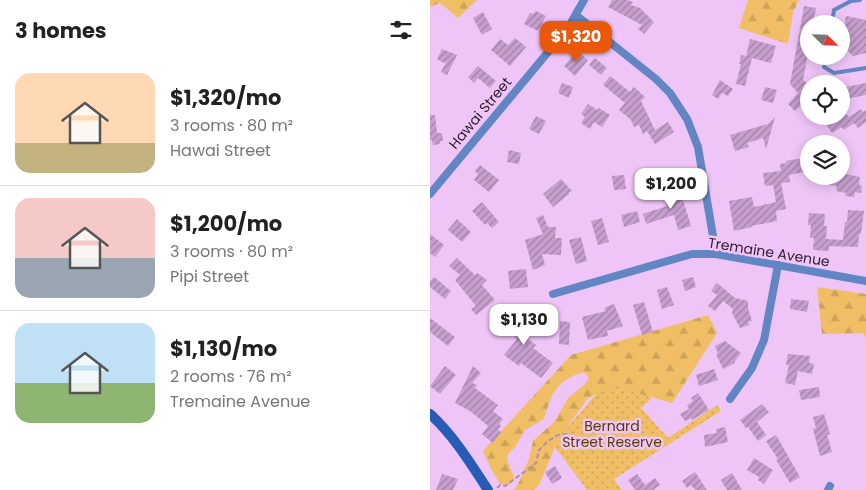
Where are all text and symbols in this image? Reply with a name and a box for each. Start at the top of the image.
north arrow [800,15,850,65]
map controls [800,15,850,185]
text: 3 homes [15,16,107,45]
icon: filters [387,16,415,44]
pin: $1,320 [535,20,617,63]
text: $1,320 [551,25,601,48]
street label: Hawai Street [444,73,516,153]
button: locate [800,75,850,125]
text: $1,320/mo [170,83,281,112]
icon: home [55,93,115,153]
text: 3 rooms · 80 m² [170,114,293,137]
button: layers [800,135,850,185]
text: Hawai Street [170,139,271,162]
pin: $1,200 [630,168,712,210]
text: $1,200 [645,172,697,195]
text: $1,200/mo [170,209,282,238]
icon: home [55,218,115,278]
street label: Tremaine Avenue [707,233,831,272]
text: 3 rooms · 80 m² [170,240,293,263]
text: Pipi Street [170,265,249,288]
pin: $1,130 [483,304,565,346]
text: $1,130 [500,308,548,331]
text: $1,130/mo [170,334,277,363]
icon: home [55,343,115,403]
text: 2 rooms · 76 m² [170,365,292,388]
text: Tremaine Avenue [170,390,310,413]
park label: Bernard Street Reserve [562,416,662,452]

